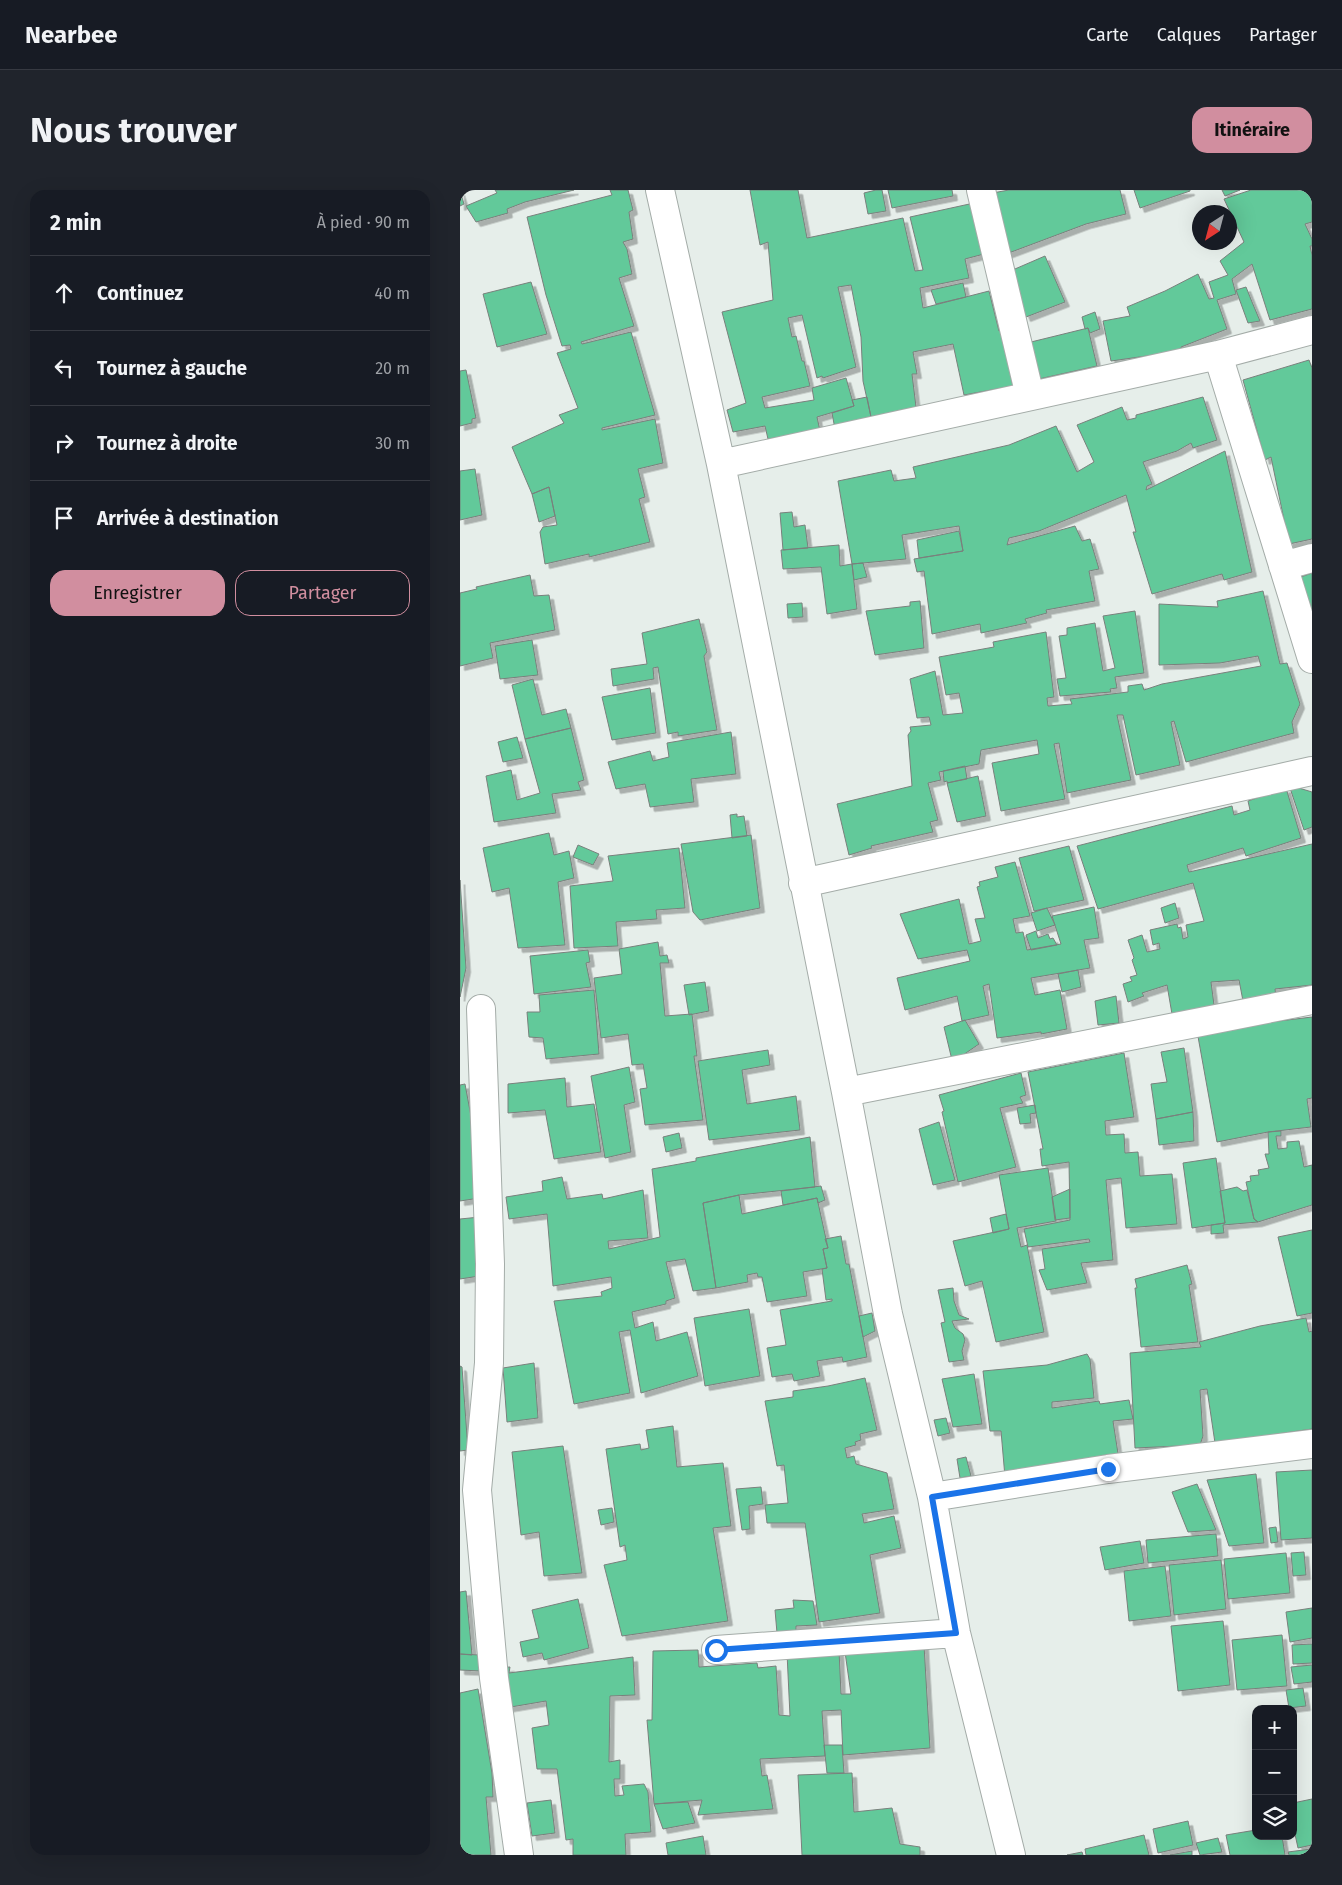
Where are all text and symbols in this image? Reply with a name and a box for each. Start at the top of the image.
text: Nearbee [25,21,118,49]
text: Carte [1086,24,1129,46]
text: Calques [1157,24,1221,46]
text: Partager [1249,24,1317,46]
button: Itinéraire [1192,107,1312,153]
text: Nous trouver [30,109,237,151]
north arrow [1192,205,1237,250]
text: 2 min [50,210,102,236]
text: À pied · 90 m [317,213,410,232]
icon: ahead [50,279,78,307]
text: Continuez [97,282,183,305]
text: 40 m [375,284,410,303]
icon: left [50,354,78,382]
text: Tournez à gauche [97,357,247,380]
text: 20 m [375,359,410,378]
icon: right [50,429,78,457]
text: Tournez à droite [97,432,238,455]
text: 30 m [375,434,410,453]
icon: arrive [50,504,78,532]
text: Arrivée à destination [97,507,279,530]
button: Enregistrer [50,570,225,616]
button: Partager [235,570,410,616]
route end [1097,1458,1120,1481]
route start [705,1639,728,1662]
map controls [1252,1705,1297,1840]
button: + [1252,1705,1297,1750]
button: − [1252,1750,1297,1795]
button: layers [1252,1795,1297,1840]

